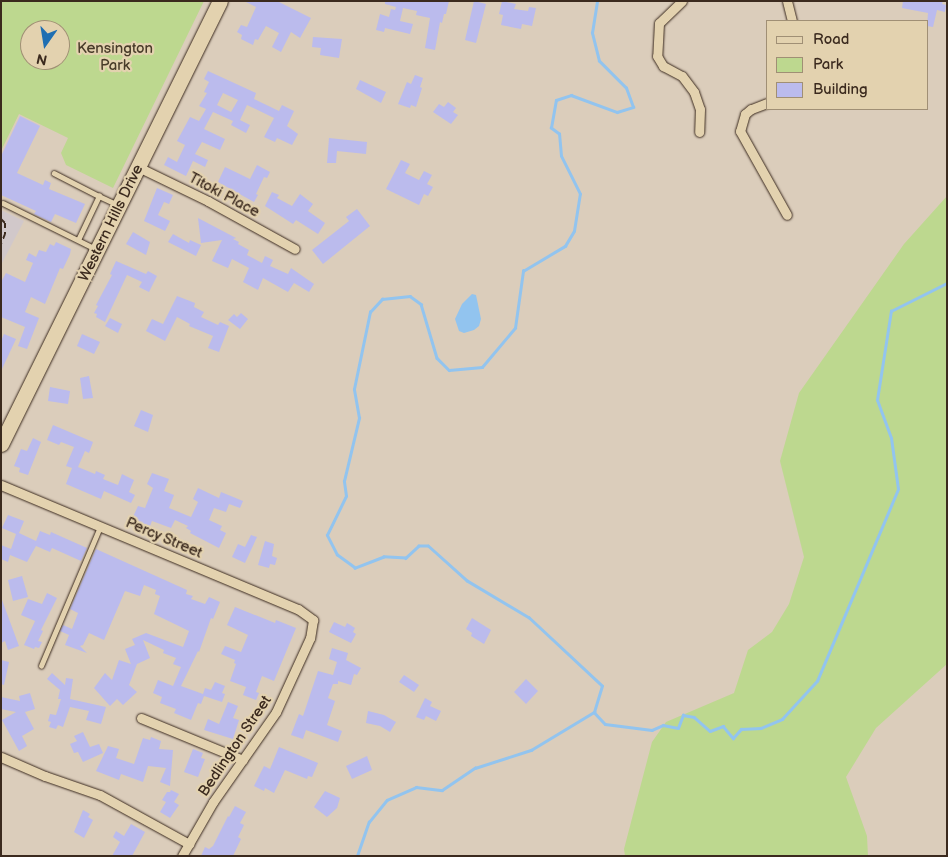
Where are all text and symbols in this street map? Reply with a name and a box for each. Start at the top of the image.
north arrow [20,20,70,70]
legend [766,20,928,110]
text: Road [813,30,849,49]
park label: Kensington Park [77,39,153,74]
text: N [35,50,49,69]
text: Park [813,55,843,74]
text: Building [813,80,868,99]
street label: Western Hills Drive [75,162,147,284]
street label: Titoki Place [186,169,262,221]
street label: Percy Street [122,514,206,562]
street label: Bedlington Street [195,692,275,800]

